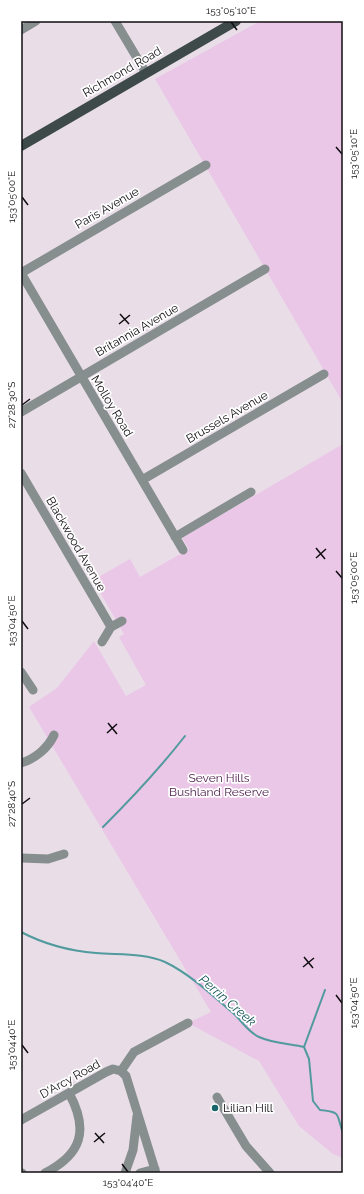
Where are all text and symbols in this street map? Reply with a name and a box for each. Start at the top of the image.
text: 153°05'10"E [206,5,256,16]
street label: Richmond Road [80,44,164,100]
text: 153°05'10"E [348,129,359,179]
text: 153°05'00"E [6,171,17,223]
street label: Paris Avenue [73,184,141,232]
street label: Britannia Avenue [93,301,181,359]
street label: Molloy Road [88,373,136,439]
text: 27°28'30"S [6,382,17,428]
street label: Brussels Avenue [184,388,270,446]
street label: Blackwood Avenue [43,494,109,594]
text: 153°05'00"E [348,552,359,604]
text: 153°04'50"E [6,595,17,647]
park label: Seven Hills Bushland Reserve [169,771,269,799]
text: 27°28'40"S [6,781,17,827]
water label: Perrin Creek [196,972,259,1029]
text: 153°04'50"E [348,977,359,1029]
text: 153°04'40"E [6,1020,17,1070]
street label: D'Arcy Road [37,1057,103,1101]
place label: Lilian Hill [223,1101,274,1115]
marker: Lilian Hill [210,1103,220,1113]
text: 153°04'40"E [103,1177,153,1188]

